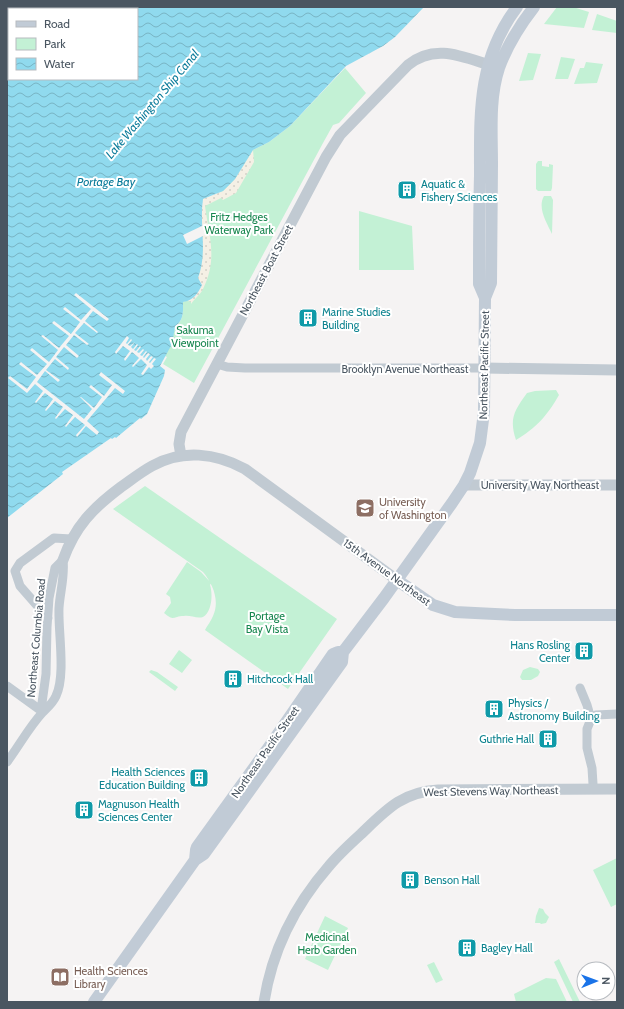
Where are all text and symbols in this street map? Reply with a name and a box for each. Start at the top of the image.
legend [8,8,138,80]
text: Road [44,16,70,31]
text: Park [44,36,66,51]
water label: Lake Washington Ship Canal [102,46,202,162]
text: Water [44,56,75,71]
water label: Portage Bay [77,174,136,189]
place label: Aquatic & Fishery Sciences [421,177,498,204]
building icon: Aquatic & Fishery Sciences [396,179,418,201]
park label: Fritz Hedges Waterway Park [205,210,273,237]
street label: Northeast Boat Street [236,222,296,318]
place label: Marine Studies Building [322,305,391,332]
building icon: Marine Studies Building [297,307,319,329]
street label: Northeast Pacific Street [476,310,492,420]
park label: Sakuma Viewpoint [171,323,219,350]
street label: Brooklyn Avenue Northeast [342,362,469,376]
street label: University Way Northeast [481,478,599,492]
place label: University of Washington [379,495,447,522]
school or university icon: University of Washington [354,497,376,519]
street label: 15th Avenue Northeast [340,535,434,609]
street label: Northeast Columbia Road [24,578,48,698]
park label: Portage Bay Vista [246,609,289,636]
place label: Hans Rosling Center [510,638,571,665]
building icon: Hans Rosling Center [573,640,595,662]
building icon: Hitchcock Hall [222,668,244,690]
place label: Hitchcock Hall [247,672,314,686]
place label: Physics / Astronomy Building [508,696,600,723]
building icon: Physics / Astronomy Building [483,698,505,720]
street label: Northeast Pacific Street [228,703,302,801]
building icon: Guthrie Hall [537,728,559,750]
place label: Guthrie Hall [479,732,534,746]
place label: Health Sciences Education Building [99,765,186,792]
building icon: Health Sciences Education Building [188,767,210,789]
street label: West Stevens Way Northeast [423,783,559,799]
place label: Magnuson Health Sciences Center [98,797,180,824]
building icon: Magnuson Health Sciences Center [73,799,95,821]
building icon: Benson Hall [399,869,421,891]
place label: Benson Hall [424,873,480,887]
park label: Medicinal Herb Garden [297,930,357,957]
building icon: Bagley Hall [456,937,478,959]
place label: Bagley Hall [481,941,533,955]
north arrow [576,961,616,1001]
place label: Health Sciences Library [74,964,148,991]
library icon: Health Sciences Library [49,966,71,988]
text: N [599,977,613,985]

